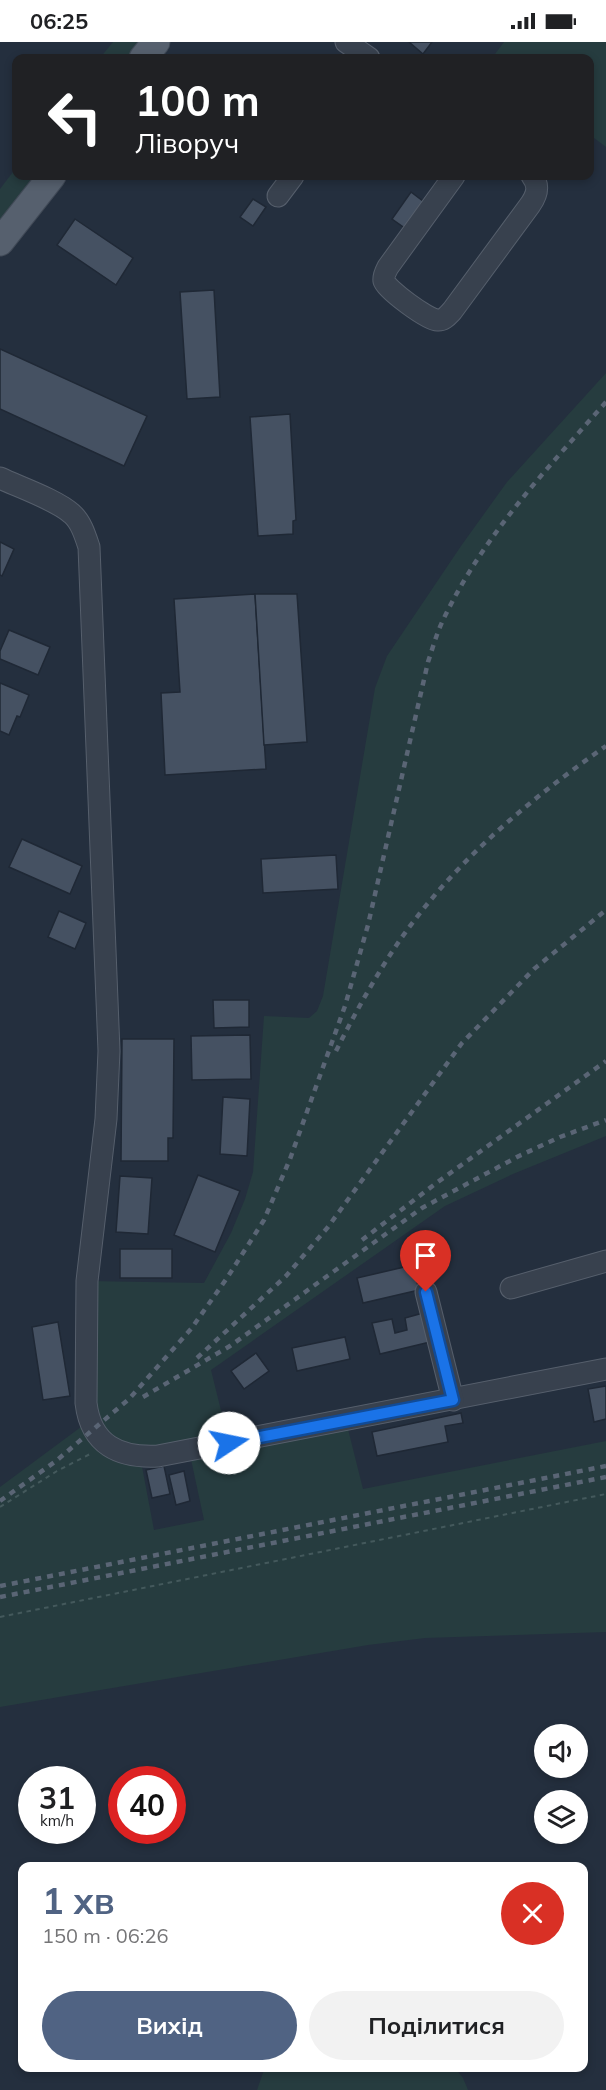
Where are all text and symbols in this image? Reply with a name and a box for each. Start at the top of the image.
text: 06:25 [30,7,88,35]
text: 100 m [135,74,260,127]
icon: left [36,78,114,156]
text: Ліворуч [135,126,239,160]
pin [400,1230,451,1292]
icon: arrive [409,1239,442,1272]
position arrow [197,1411,261,1475]
map controls [534,1724,588,1844]
button: sound [534,1724,588,1778]
speed limit sign: 40 [108,1766,186,1844]
text: 31 [39,1779,75,1817]
button: layers [534,1790,588,1844]
text: km/h [40,1811,74,1830]
text: 1 хв [42,1878,115,1923]
button: close [501,1882,564,1945]
text: 150 m · 06:26 [42,1923,168,1948]
button: Вихід [42,1991,297,2060]
button: Поділитися [309,1991,564,2060]

